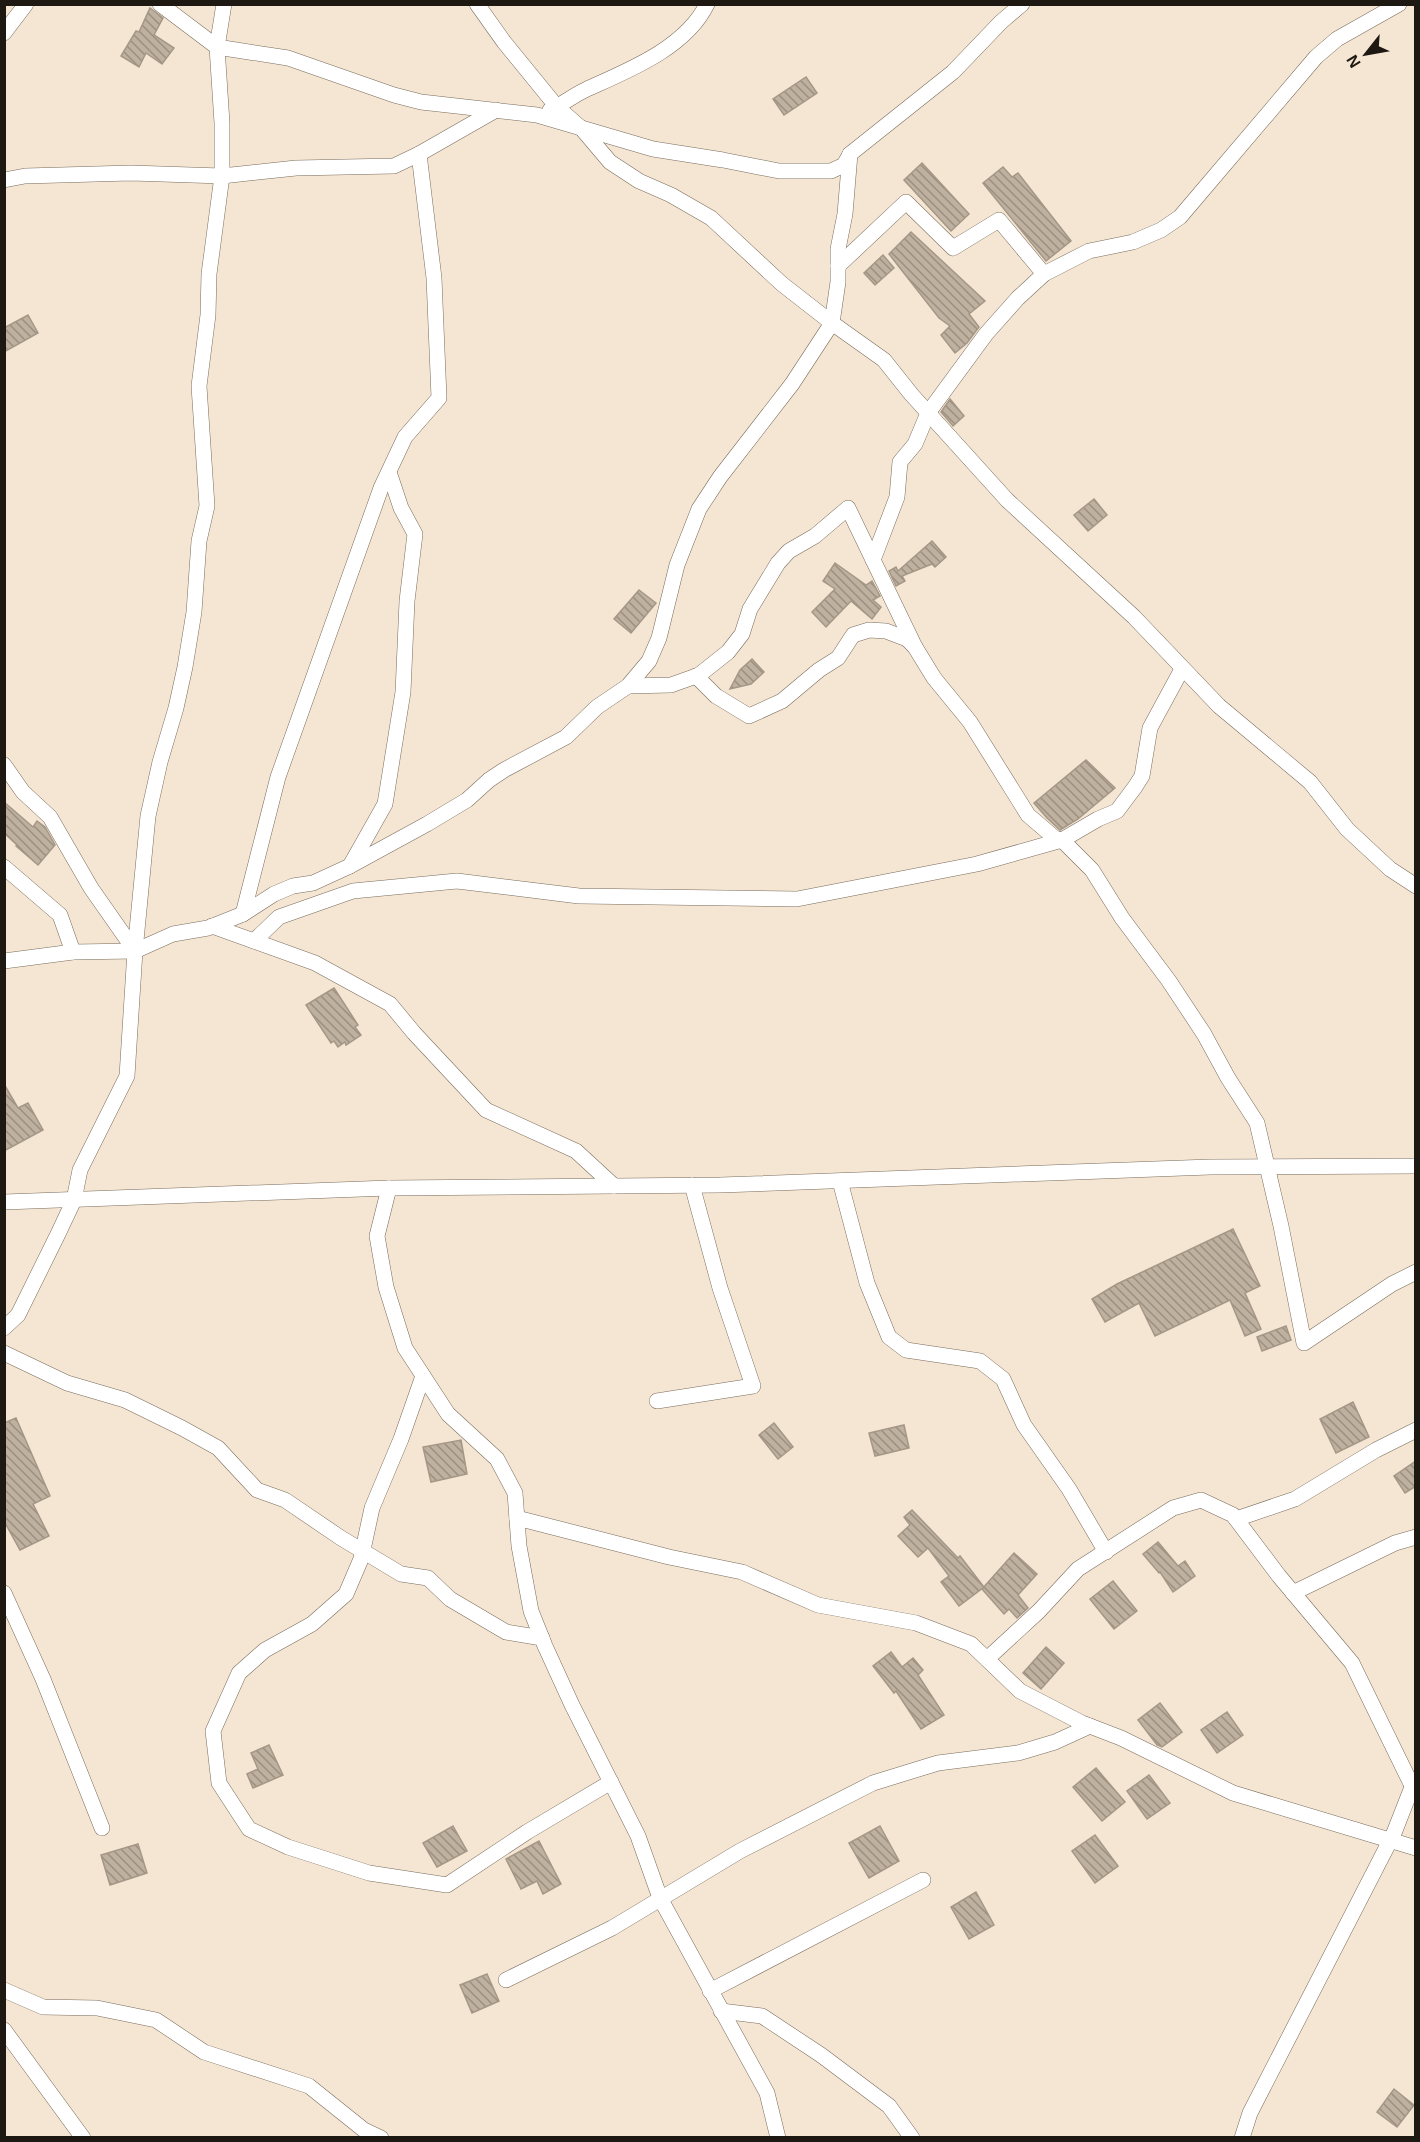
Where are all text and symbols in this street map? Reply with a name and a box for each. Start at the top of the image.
north arrow [1336,24,1396,84]
text: N [1343,52,1364,71]

